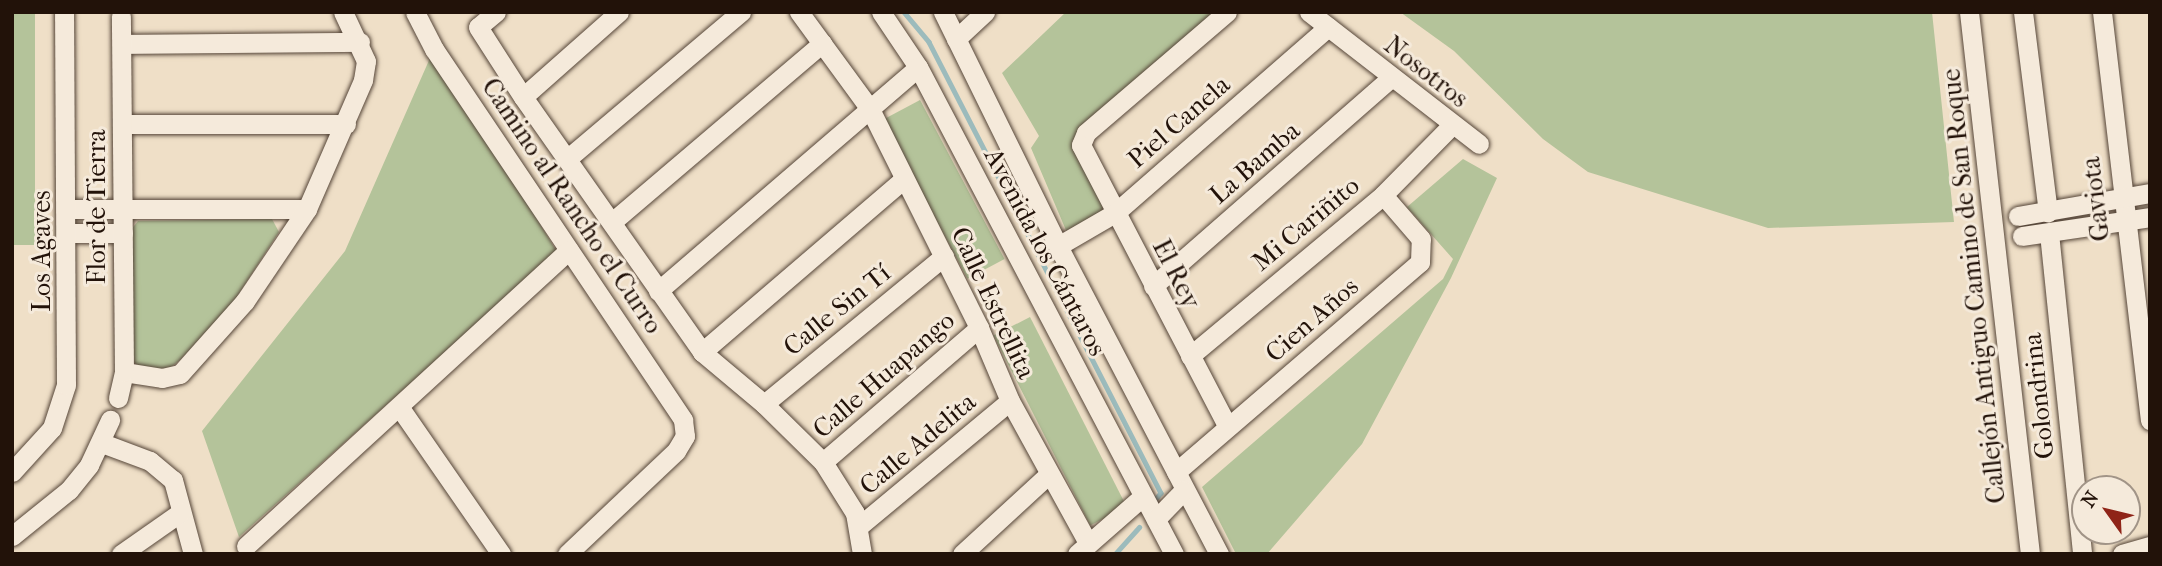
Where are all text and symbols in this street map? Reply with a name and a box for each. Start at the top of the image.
street label: Nosotros [1378,30,1474,114]
street label: Callejón Antiguo Camino de San Roque [1936,67,2012,505]
street label: Piel Canela [1122,69,1236,175]
street label: Camino al Rancho el Curro [475,72,669,340]
street label: La Bamba [1203,115,1307,211]
street label: Flor de Tierra [81,130,113,284]
street label: Avenida los Cántaros [977,143,1113,361]
street label: Gaviota [2075,155,2117,243]
street label: Mi Cariñito [1246,170,1366,278]
street label: Los Agaves [26,190,58,312]
street label: Calle Estrellita [944,222,1042,384]
street label: El Rey [1145,234,1207,314]
street label: Calle Sin Tí [777,257,897,363]
street label: Cien Años [1259,271,1365,369]
street label: Calle Huapango [807,305,961,445]
street label: Golondrina [2017,332,2061,460]
street label: Calle Adelita [854,386,982,502]
north arrow [2071,475,2141,545]
text: N [2077,487,2103,512]

